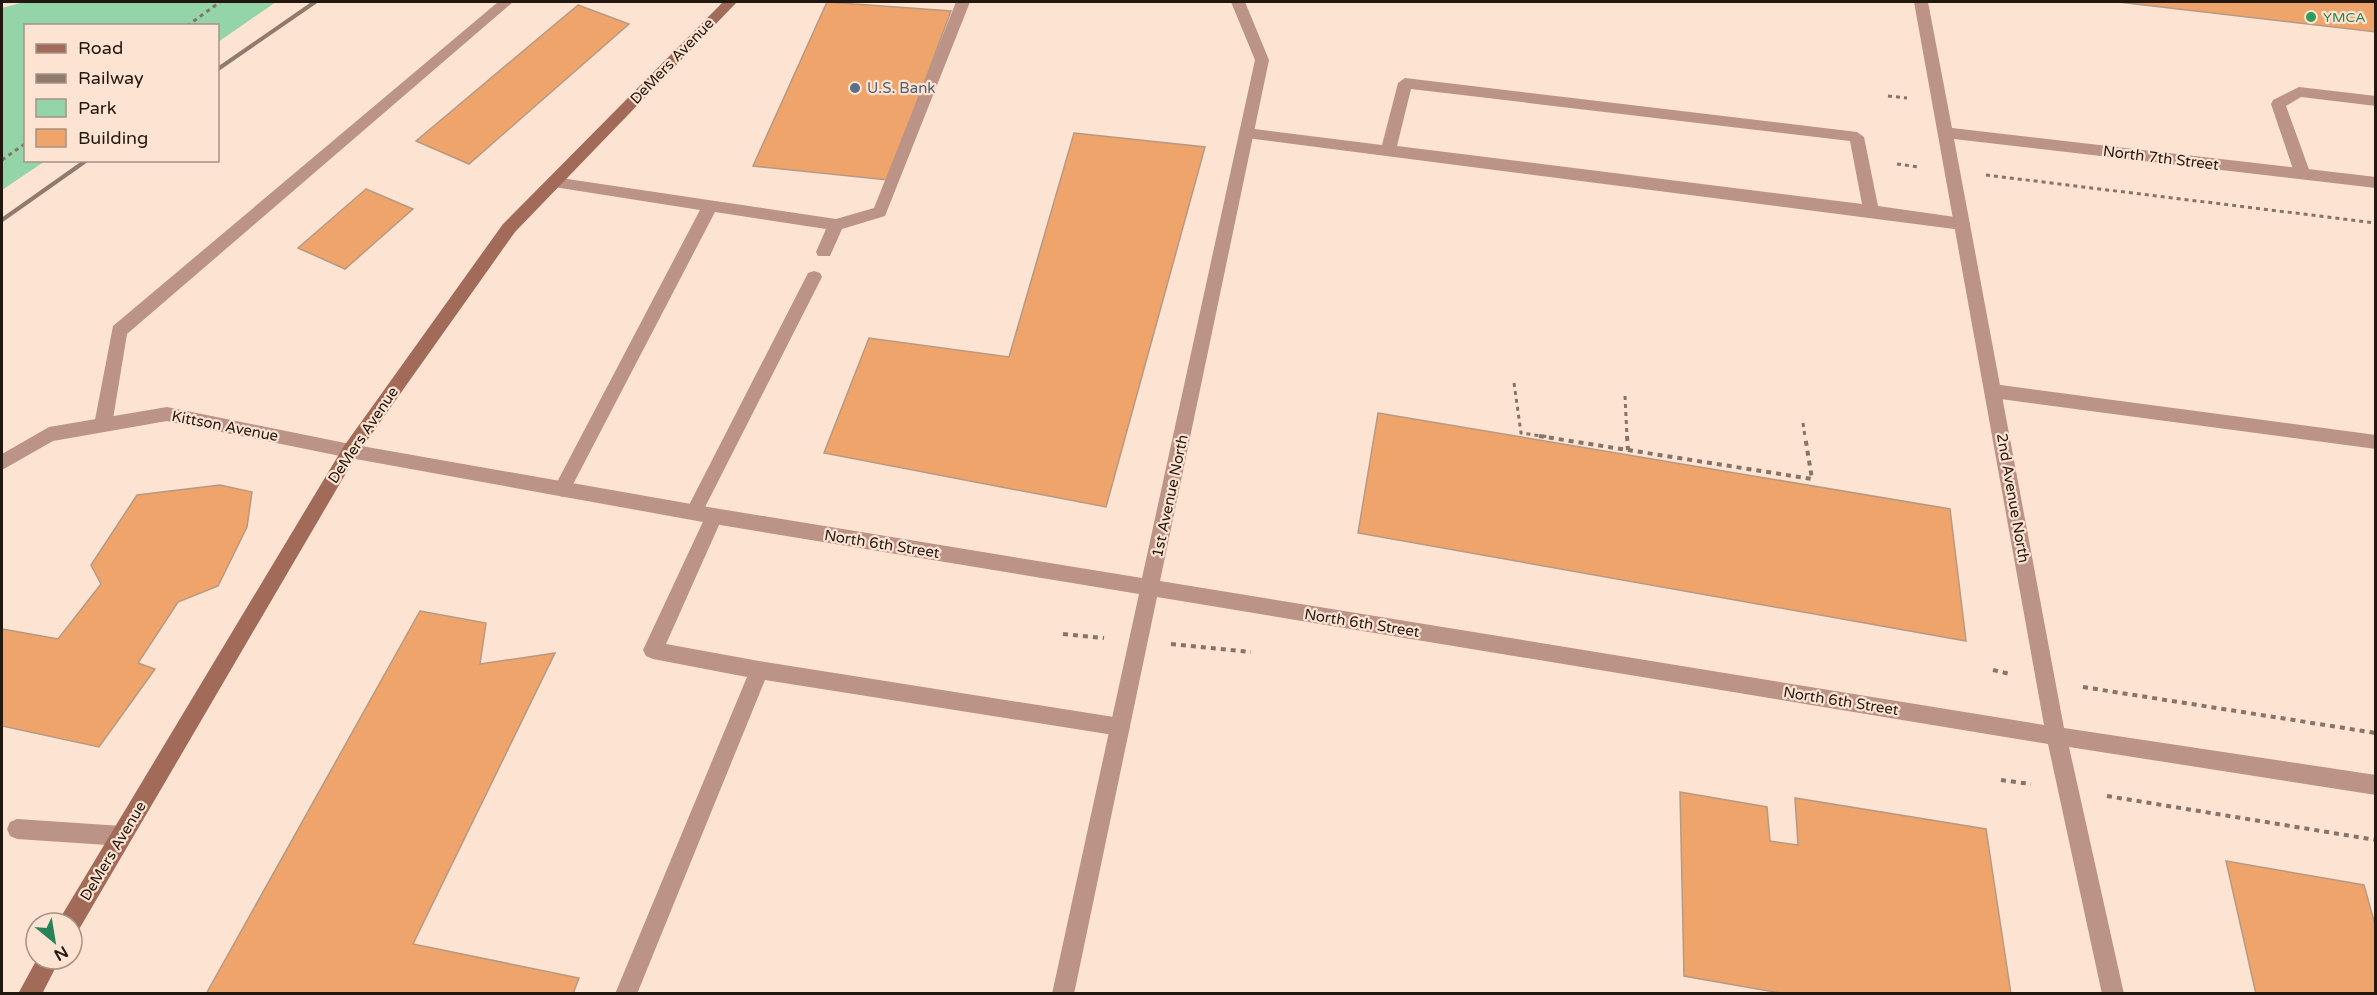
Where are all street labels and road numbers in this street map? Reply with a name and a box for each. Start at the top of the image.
street label: DeMers Avenue [626,14,718,108]
street label: North 7th Street [2102,142,2220,174]
street label: DeMers Avenue [324,383,402,487]
street label: Kittson Avenue [170,407,280,445]
street label: 2nd Avenue North [1993,432,2033,564]
street label: 1st Avenue North [1148,433,1192,559]
street label: North 6th Street [823,526,941,562]
street label: North 6th Street [1303,605,1421,641]
street label: North 6th Street [1782,683,1900,719]
street label: DeMers Avenue [76,798,150,904]

